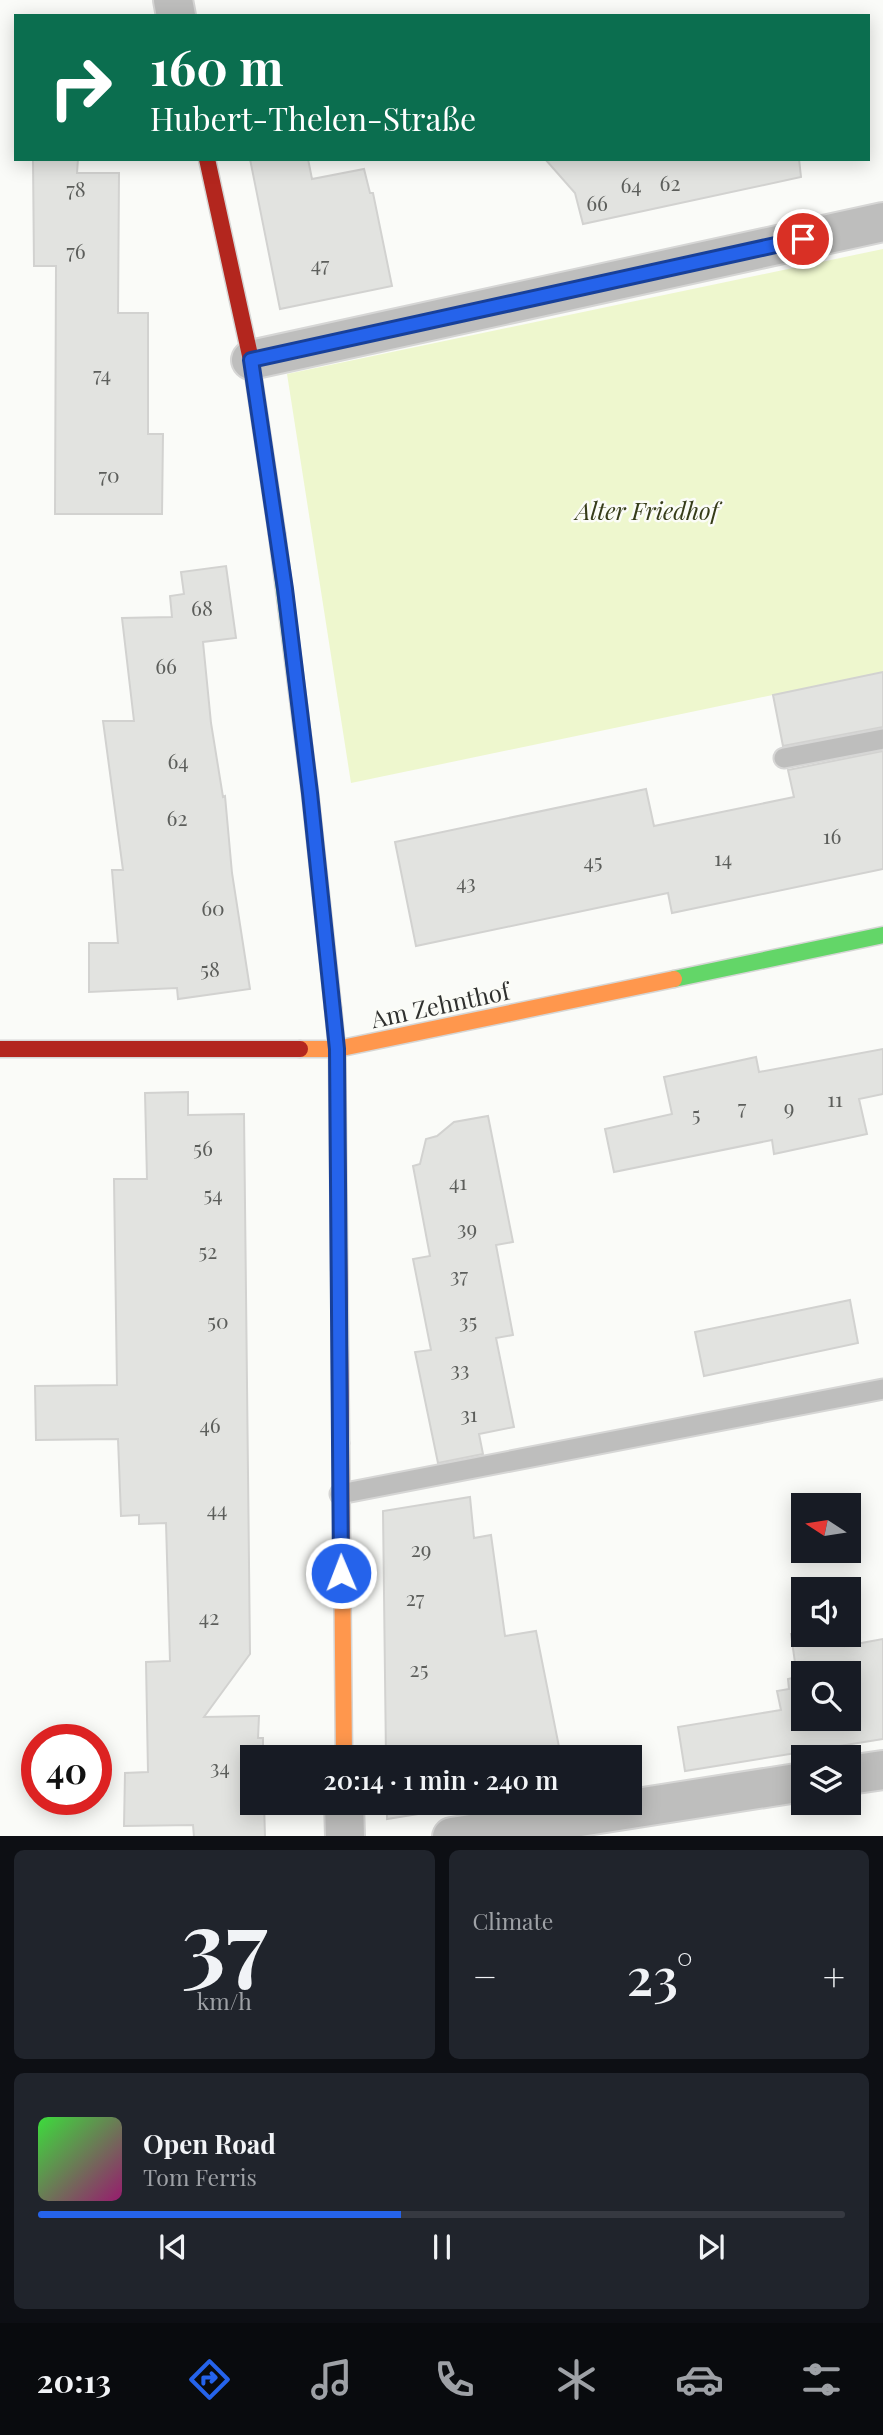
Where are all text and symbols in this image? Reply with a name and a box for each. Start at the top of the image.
text: 160 m [150,33,284,98]
icon: right [35,42,126,133]
text: Hubert-Thelen-Straße [150,96,476,139]
house number: 62 [660,168,680,196]
house number: 64 [620,170,642,198]
house number: 78 [66,174,86,202]
house number: 66 [586,188,608,216]
pin [773,209,833,269]
icon: arrive [784,220,822,258]
house number: 76 [66,236,86,264]
house number: 47 [311,249,330,277]
house number: 74 [93,359,111,387]
house number: 70 [98,460,120,488]
park label: Alter Friedhof [572,494,723,526]
house number: 68 [191,593,213,621]
house number: 66 [155,651,177,679]
house number: 64 [167,746,189,774]
house number: 62 [167,803,187,831]
house number: 16 [823,821,841,849]
house number: 14 [714,843,732,871]
house number: 45 [583,846,603,874]
house number: 43 [456,867,476,895]
house number: 60 [201,893,225,921]
house number: 58 [200,954,220,982]
street label: Am Zehnthof [367,973,514,1035]
house number: 11 [827,1084,843,1112]
house number: 7 [738,1092,747,1120]
house number: 9 [784,1092,794,1120]
house number: 5 [692,1099,700,1127]
house number: 56 [193,1133,213,1161]
house number: 41 [449,1167,467,1195]
house number: 54 [203,1179,223,1207]
house number: 39 [457,1213,477,1241]
house number: 52 [199,1236,217,1264]
house number: 37 [450,1260,468,1288]
house number: 50 [207,1306,229,1334]
house number: 35 [459,1306,477,1334]
house number: 33 [451,1354,469,1382]
house number: 31 [460,1399,478,1427]
house number: 46 [199,1410,221,1438]
north arrow [791,1493,861,1563]
map controls [791,1493,861,1815]
house number: 44 [207,1494,227,1522]
house number: 29 [411,1534,431,1562]
position arrow [304,1536,378,1610]
button: sound [791,1577,861,1647]
house number: 27 [406,1583,425,1611]
house number: 42 [199,1602,219,1630]
house number: 25 [410,1654,428,1682]
button: search [791,1661,861,1731]
speed limit sign: 40 [21,1724,112,1815]
button: layers [791,1745,861,1815]
house number: 34 [210,1752,230,1780]
text: 20:14 · 1 min · 240 m [324,1762,558,1797]
text: 37 [181,1879,267,2000]
text: Climate [473,1905,553,1936]
text: 23° [627,1940,693,2009]
text: − [473,1950,497,2001]
text: + [823,1950,845,2001]
text: km/h [197,1985,252,2016]
text: Open Road [143,2126,276,2161]
text: Tom Ferris [143,2161,257,2192]
icon: previous [154,2228,192,2266]
icon: pause [423,2228,461,2266]
icon: next [692,2228,730,2266]
icon: directions [185,2355,234,2404]
icon: music [307,2355,356,2404]
icon: phone [430,2355,479,2404]
icon: climate [552,2355,601,2404]
icon: car [675,2355,724,2404]
icon: filters [797,2355,846,2404]
text: 20:13 [37,2358,111,2401]

